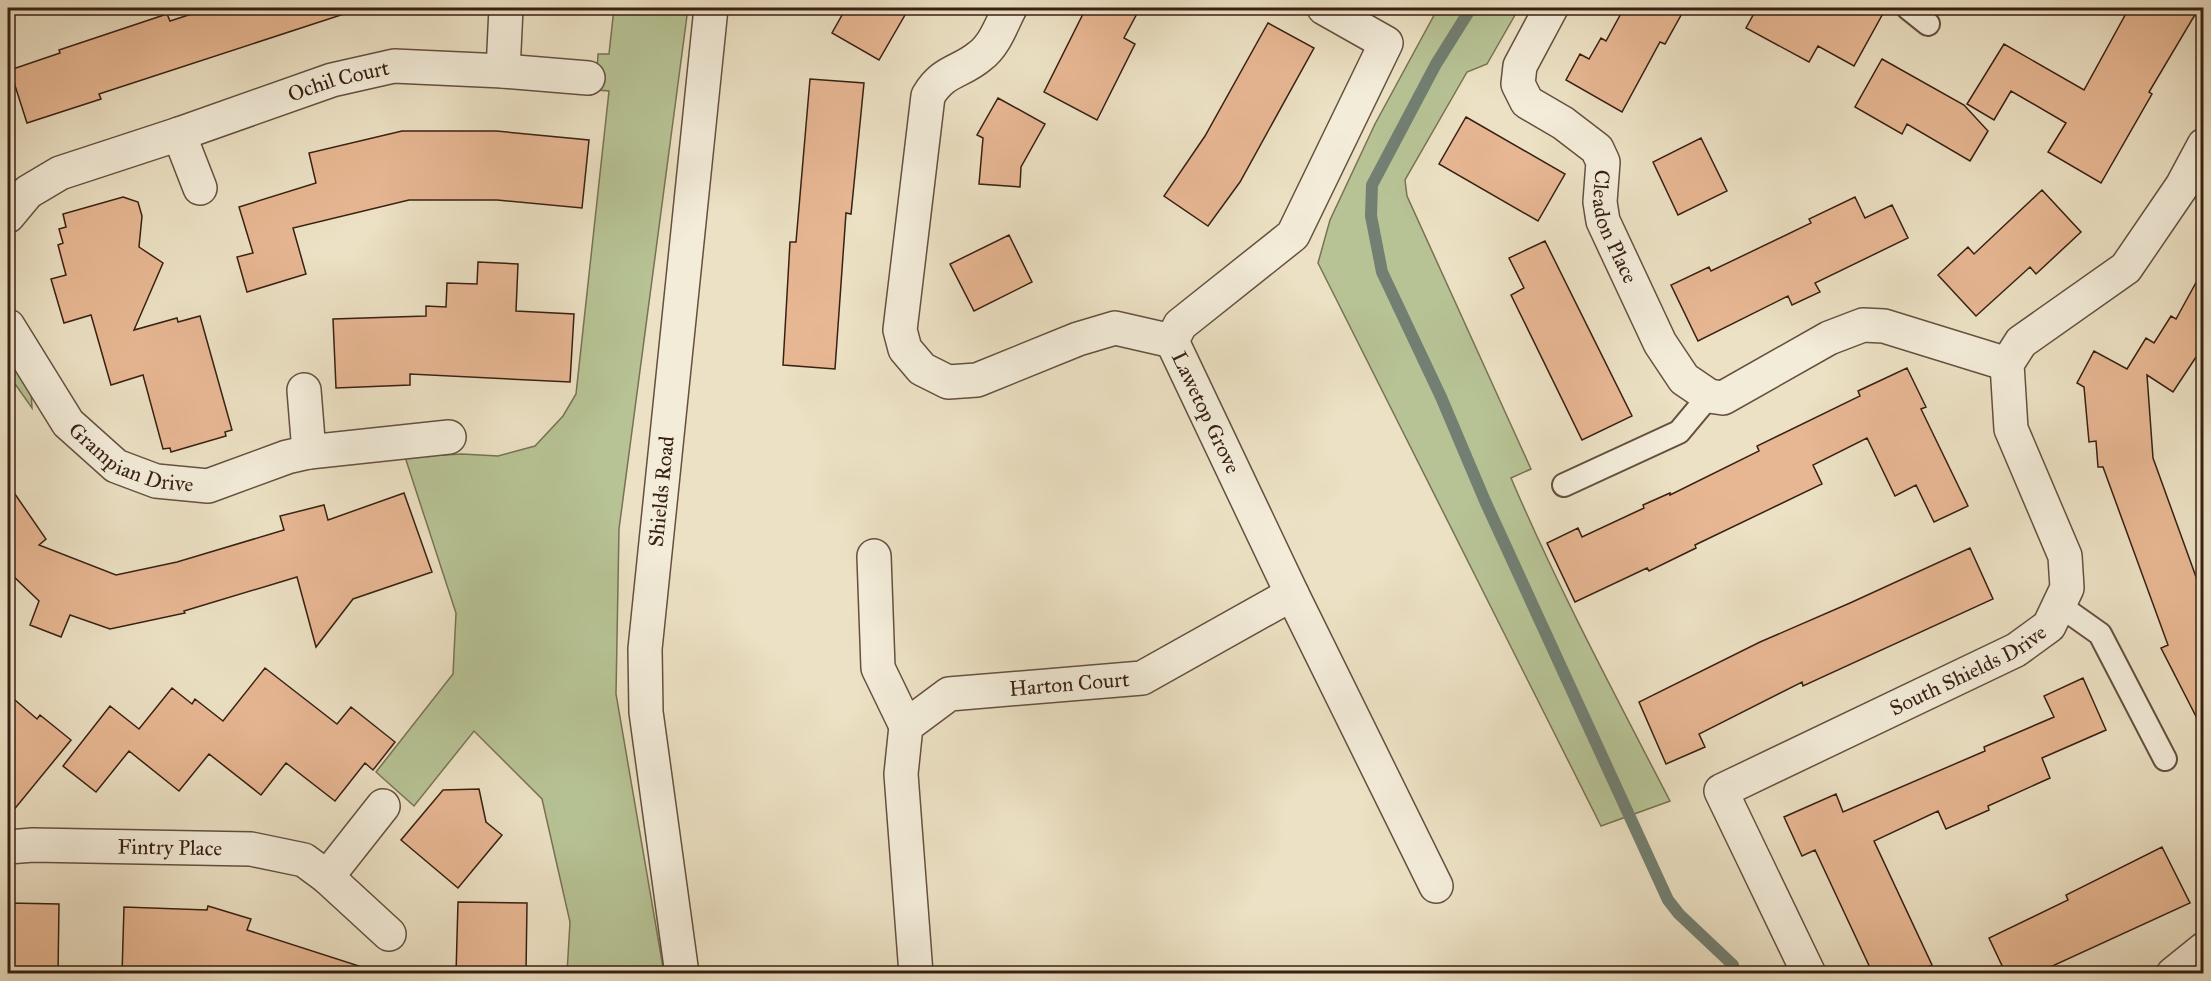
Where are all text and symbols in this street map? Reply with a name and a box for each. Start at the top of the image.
street label: Ochil Court [284,54,392,108]
street label: Cleadon Place [1587,169,1643,288]
street label: Lawetop Grove [1166,347,1246,478]
street label: Grampian Drive [63,417,195,498]
street label: Shields Road [643,434,680,548]
street label: South Shields Drive [1885,619,2052,721]
street label: Harton Court [1008,666,1131,702]
street label: Fintry Place [117,834,223,861]

